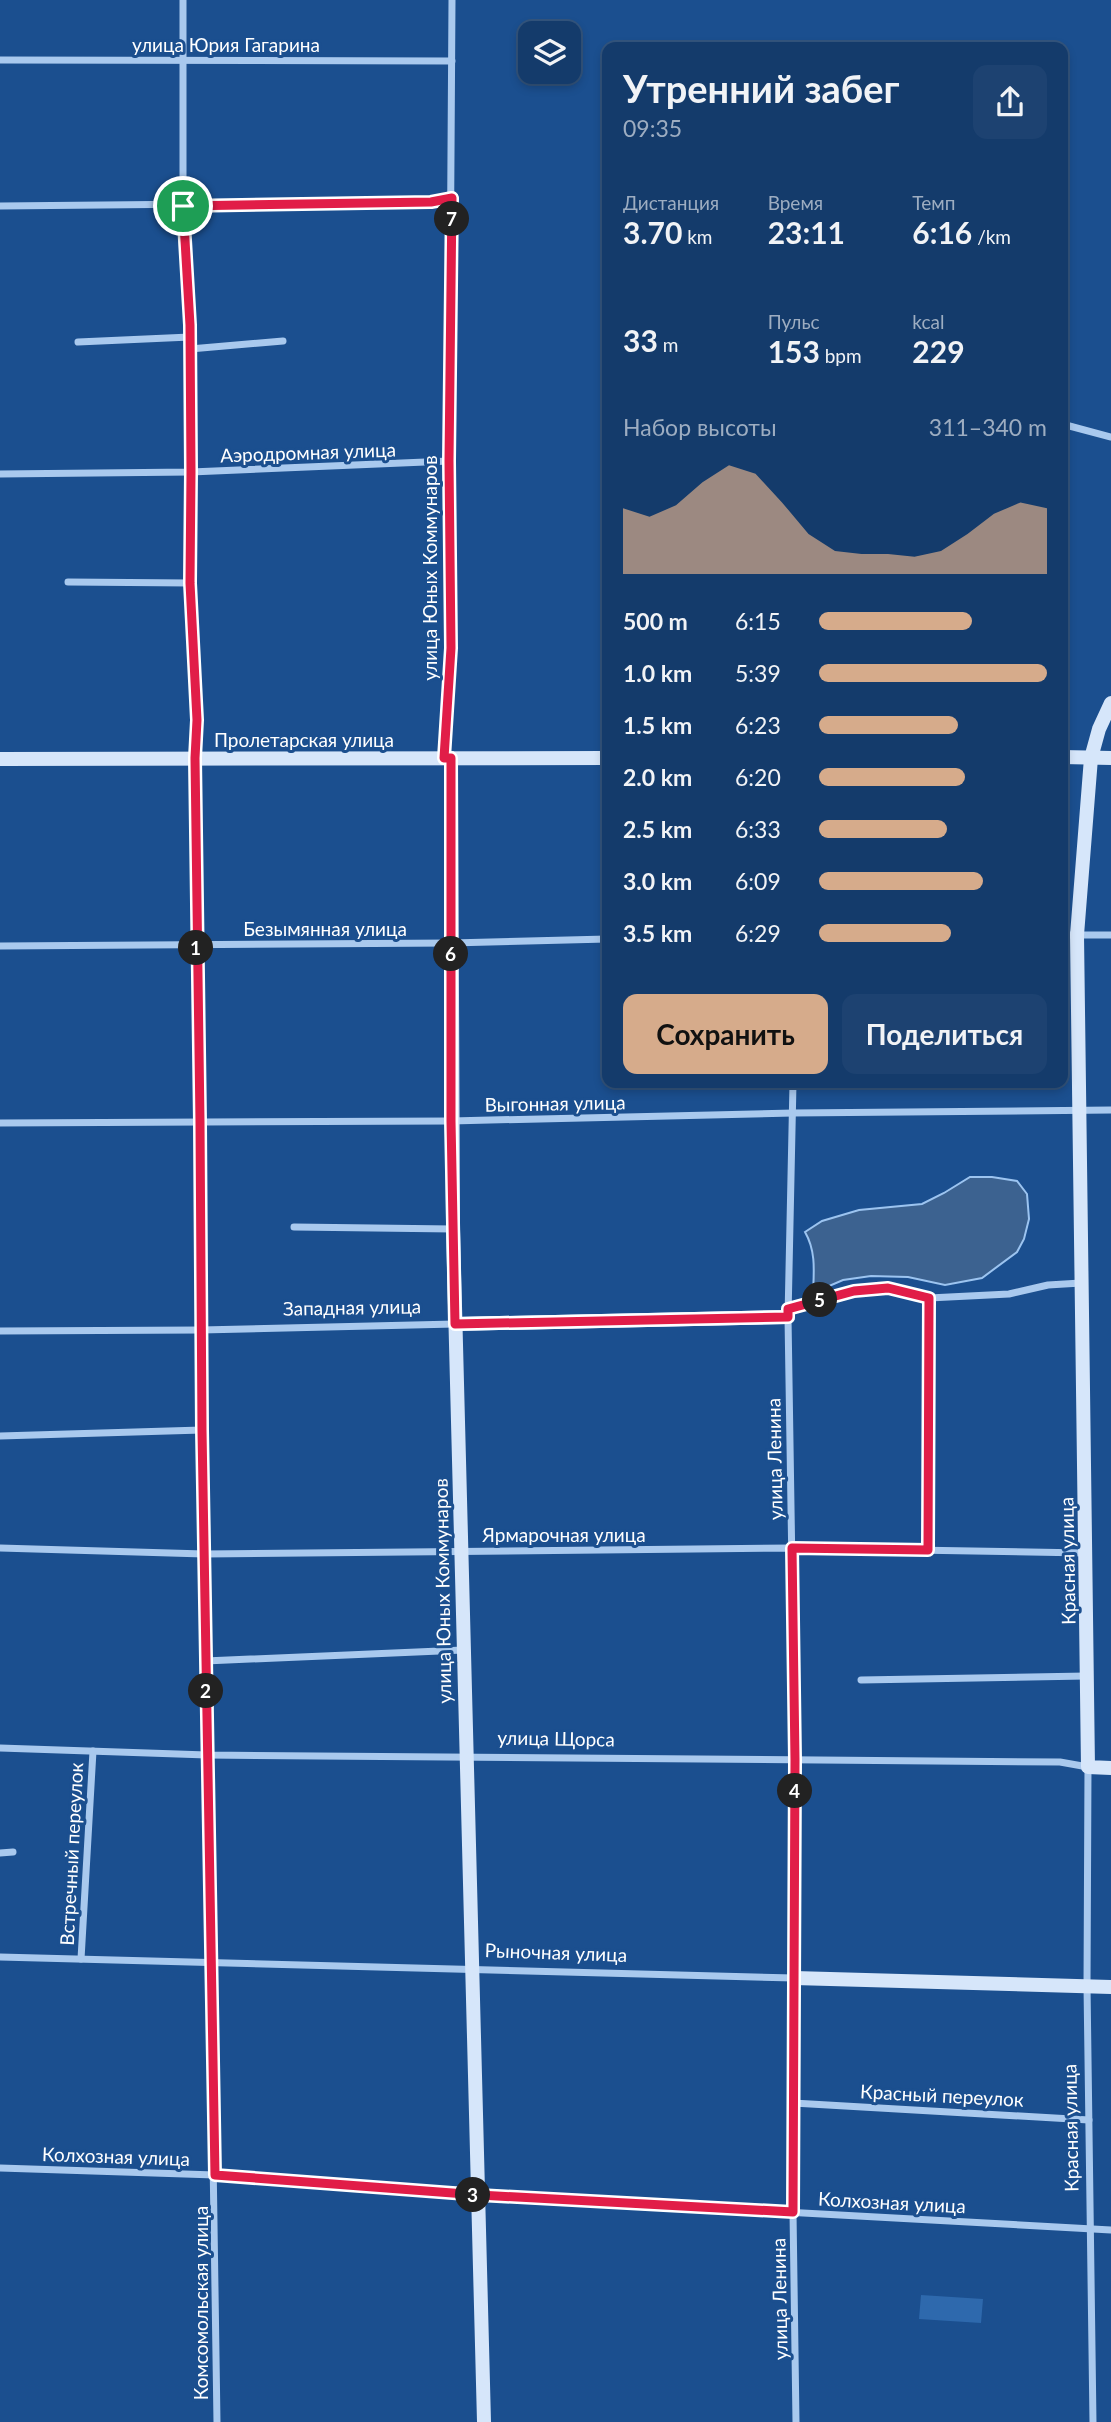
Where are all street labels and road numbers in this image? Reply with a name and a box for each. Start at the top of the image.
street label: улица Юрия Гагарина [132,33,320,56]
street label: Аэродромная улица [220,437,396,467]
street label: улица Юных Коммунаров [418,455,441,681]
street label: Пролетарская улица [214,728,394,751]
street label: Безымянная улица [243,917,407,940]
street label: Выгонная улица [484,1090,626,1116]
street label: Западная улица [283,1294,421,1320]
street label: улица Ленина [761,1398,787,1520]
street label: улица Юных Коммунаров [429,1478,455,1704]
street label: Красная улица [1054,1497,1080,1625]
street label: Ярмарочная улица [481,1523,646,1546]
street label: улица Щорса [497,1725,615,1751]
street label: Встречный переулок [55,1762,87,1946]
street label: Рыночная улица [484,1938,628,1966]
street label: Красная улица [1057,2064,1083,2192]
street label: Красный переулок [860,2079,1025,2111]
street label: Колхозная улица [42,2142,190,2170]
street label: Колхозная улица [817,2187,967,2217]
street label: Комсомольская улица [189,2206,212,2400]
street label: улица Ленина [766,2238,792,2360]

